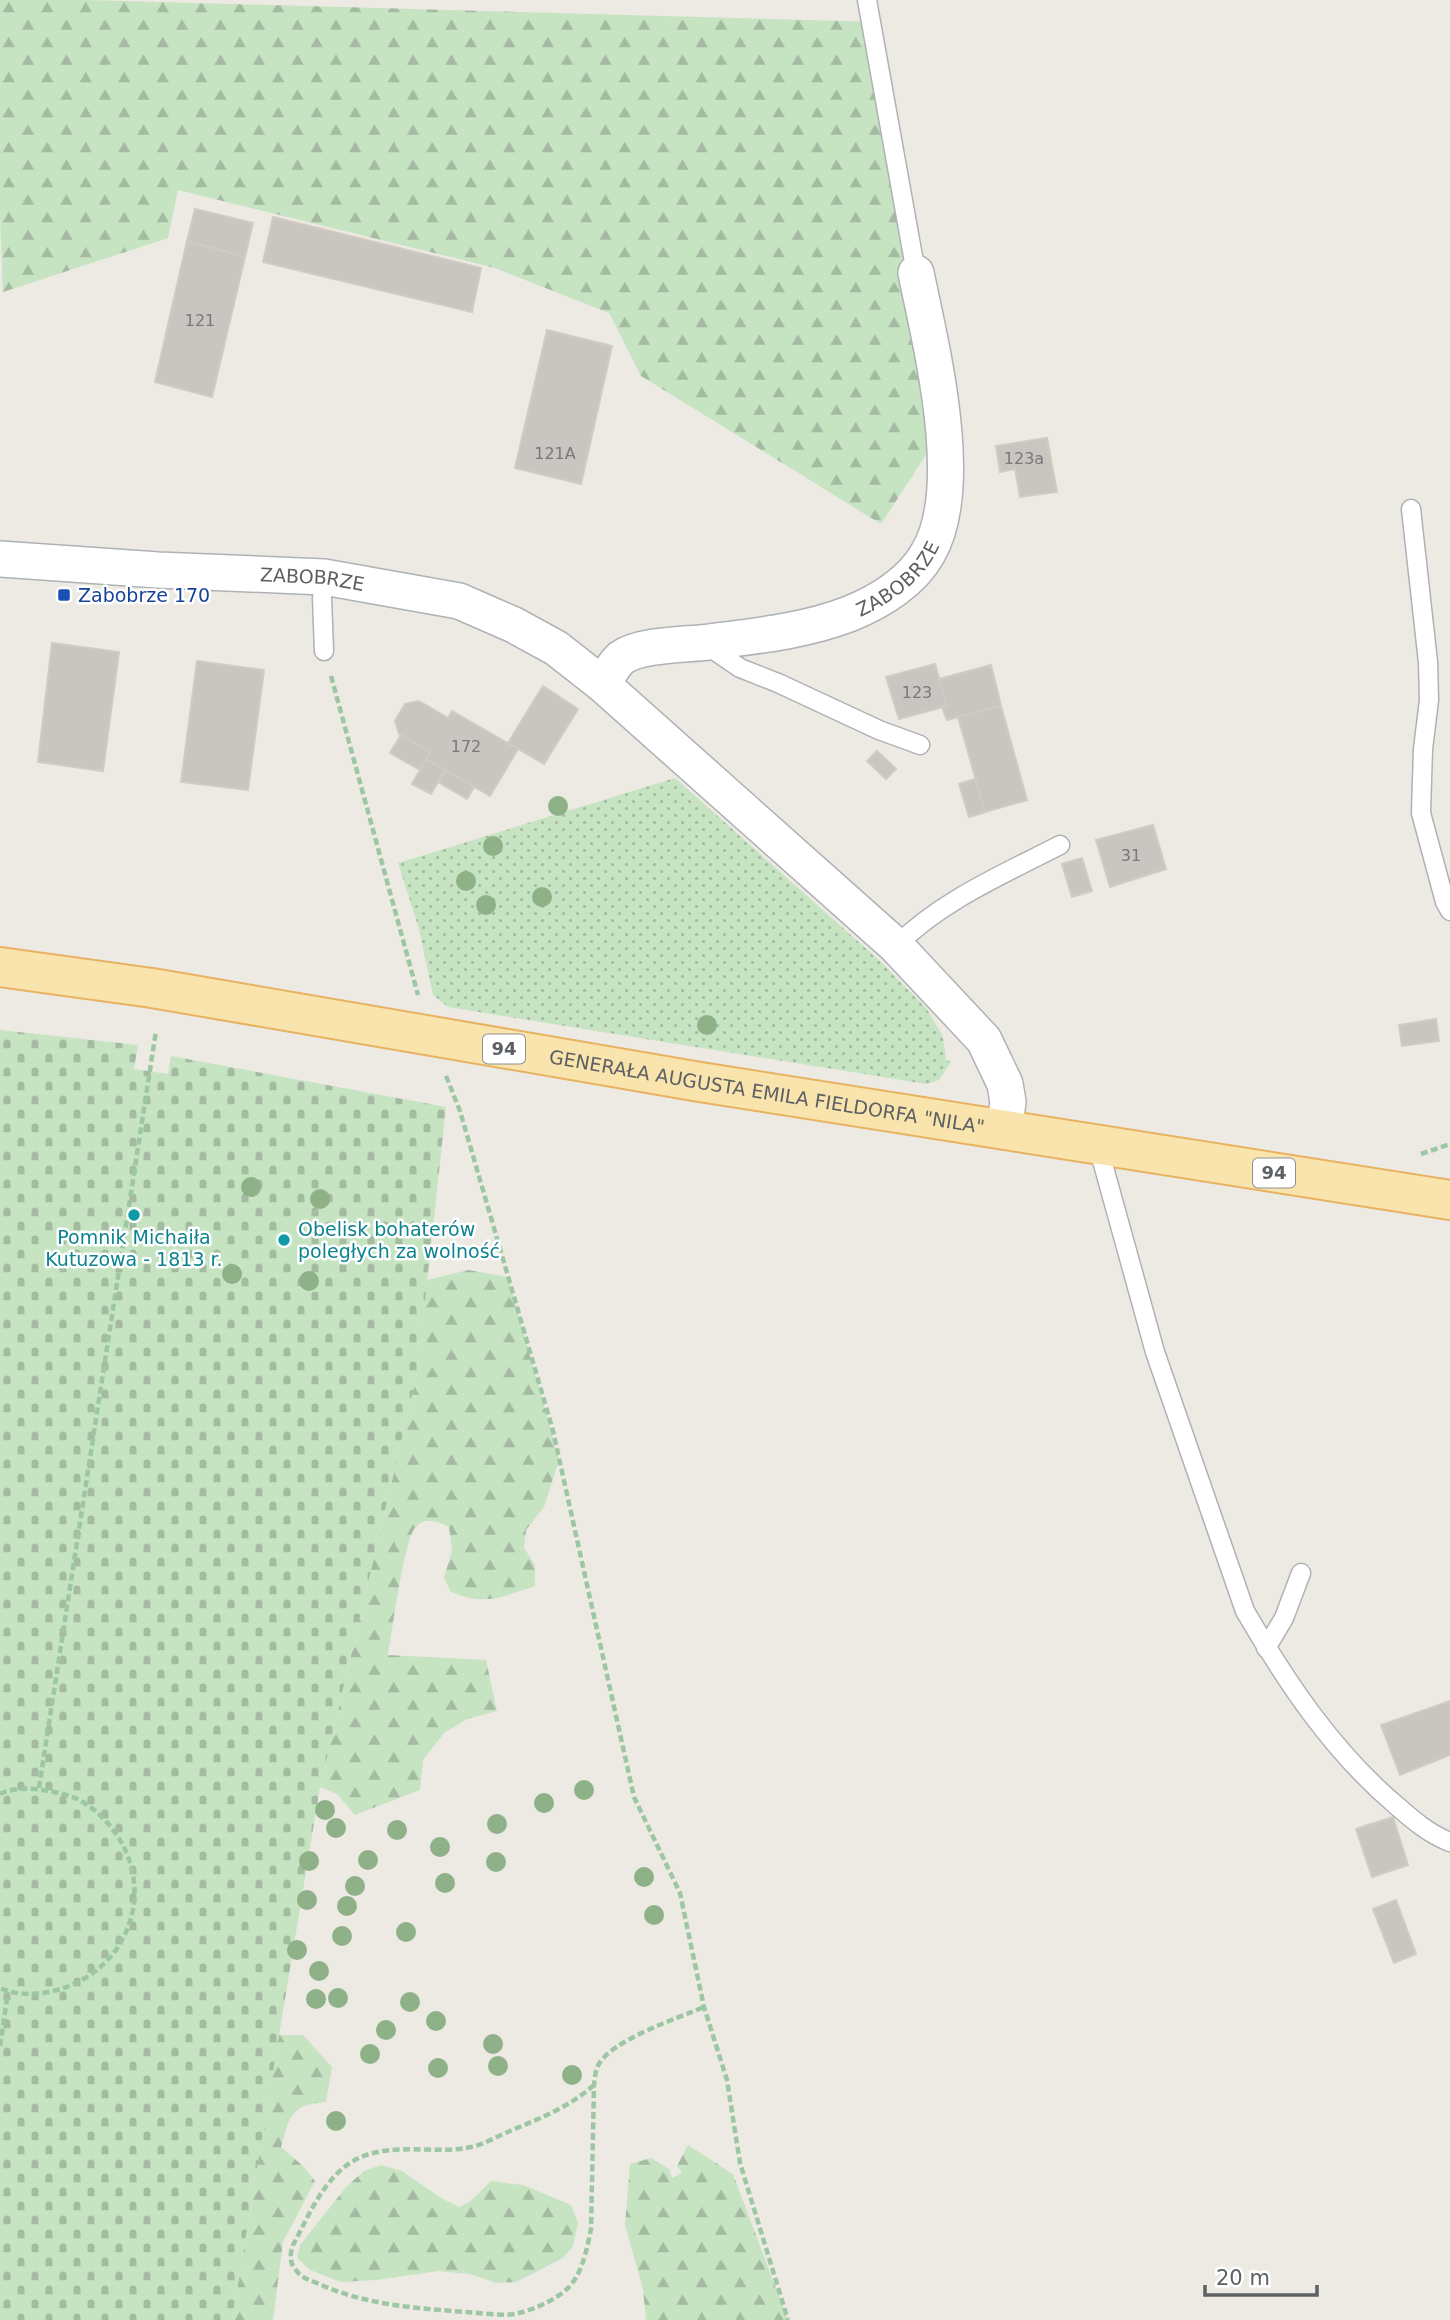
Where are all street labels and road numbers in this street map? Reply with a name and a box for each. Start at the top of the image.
street label: ZABOBRZE [852,537,943,621]
street label: ZABOBRZE [260,563,366,595]
road number: 94 [483,1034,525,1064]
street label: GENERAŁA AUGUSTA EMILA FIELDORFA "NILA" [548,1045,986,1138]
road number: 94 [1253,1158,1295,1188]

